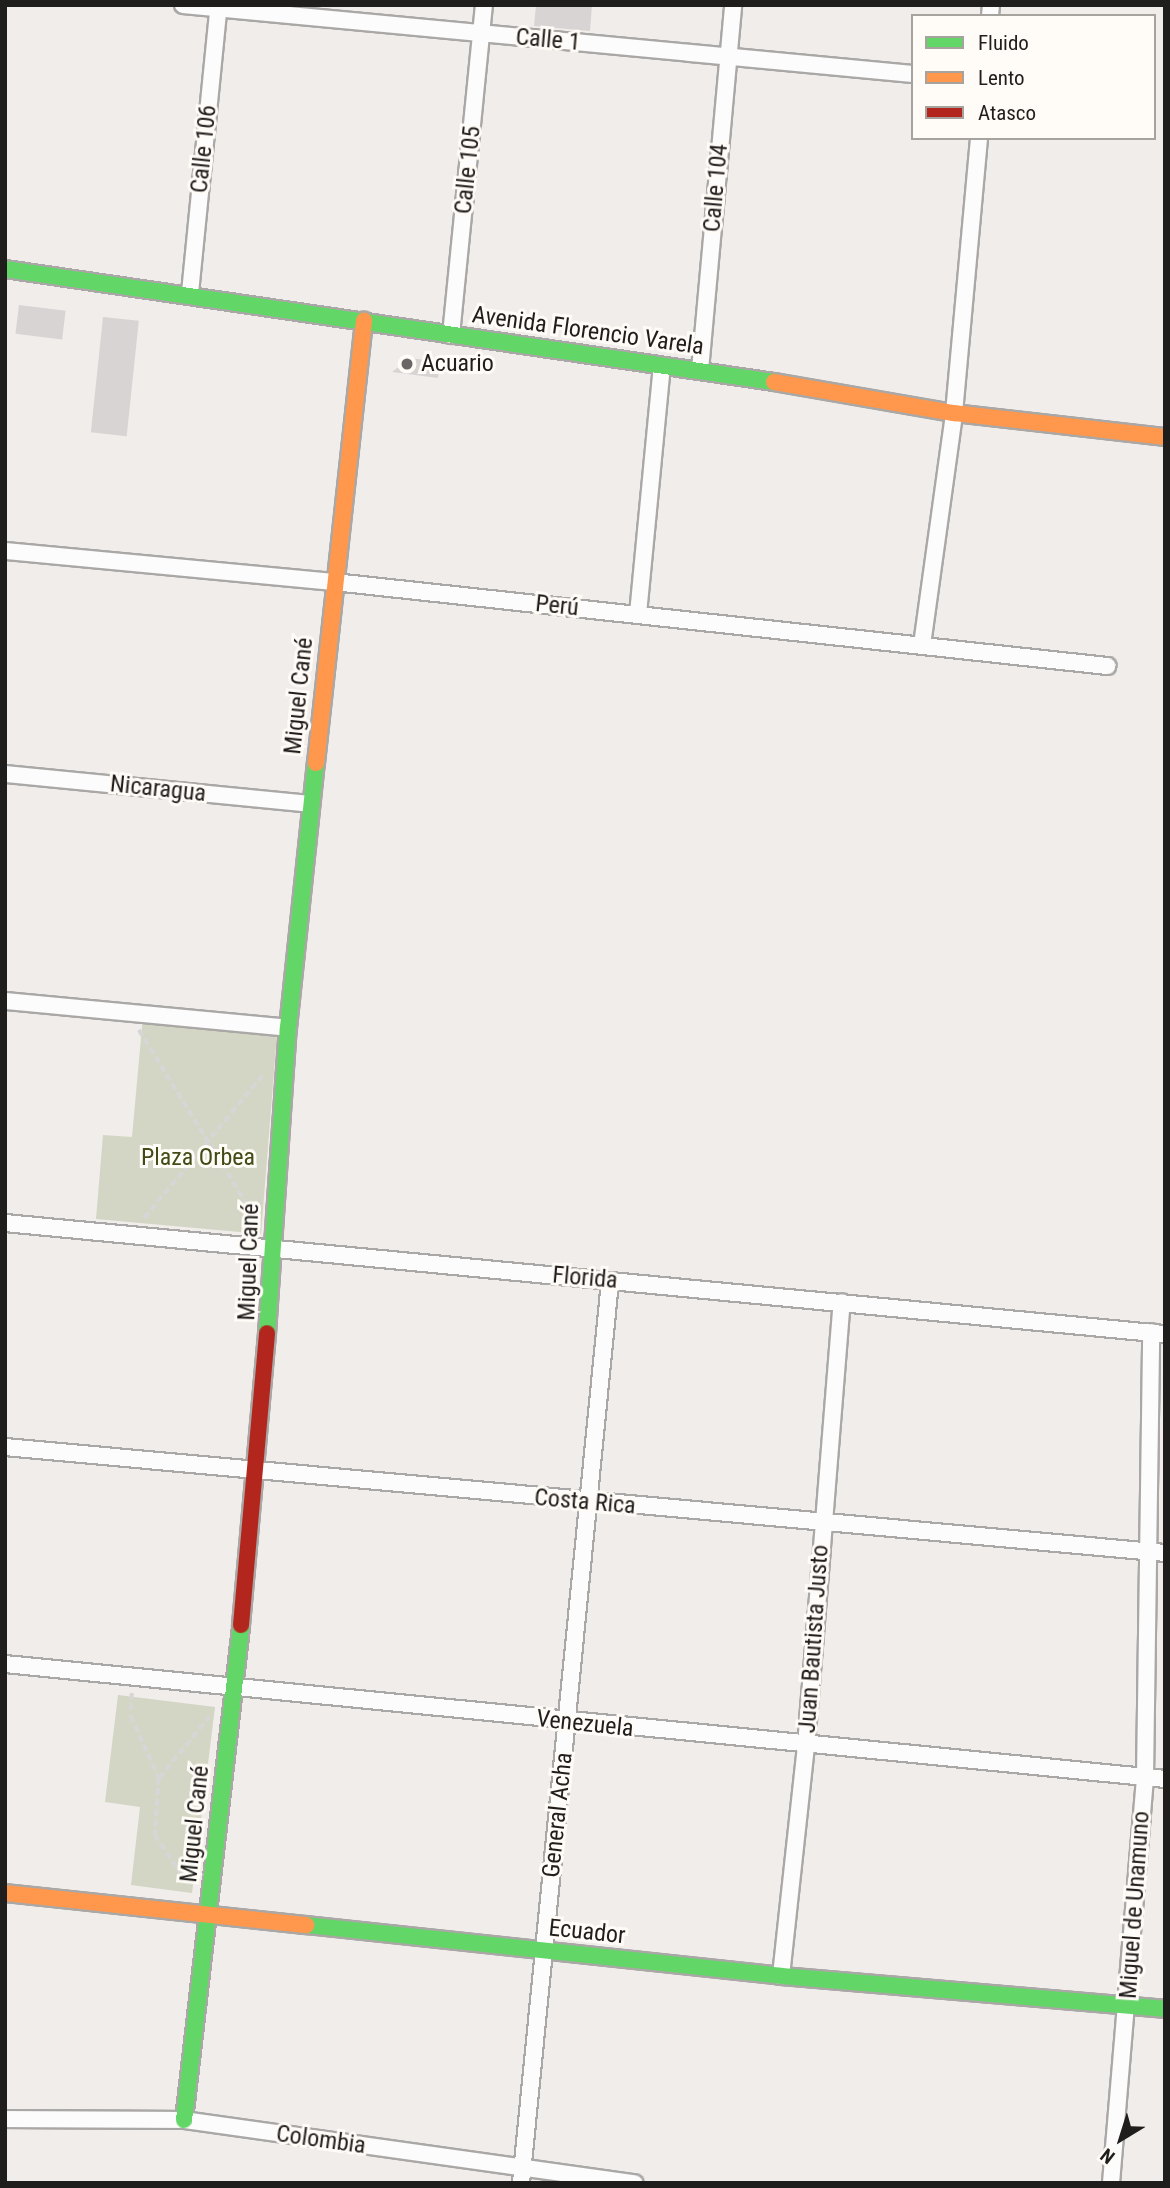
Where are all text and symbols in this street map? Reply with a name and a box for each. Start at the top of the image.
legend [911,14,1156,140]
street label: Calle 1 [515,23,581,57]
text: Fluido [978,31,1029,55]
text: Lento [978,66,1025,90]
text: Atasco [978,101,1036,125]
street label: Calle 106 [185,104,223,194]
street label: Calle 105 [449,125,487,215]
street label: Calle 104 [698,143,734,233]
street label: Avenida Florencio Varela [470,300,706,362]
place label: Acuario [421,350,494,378]
marker: Acuario [399,356,415,372]
street label: Perú [534,589,580,623]
street label: Miguel Cané [279,636,319,756]
street label: Nicaragua [109,770,207,808]
park label: Plaza Orbea [141,1144,255,1172]
street label: Miguel Cané [233,1203,265,1321]
street label: Florida [551,1261,619,1295]
street label: Costa Rica [533,1483,637,1521]
street label: Juan Bautista Justo [793,1544,835,1734]
street label: Venezuela [535,1705,635,1743]
street label: General Acha [537,1751,579,1879]
street label: Miguel Cané [175,1764,215,1884]
street label: Miguel de Unamuno [1114,1810,1156,2000]
street label: Ecuador [547,1914,627,1950]
north arrow [1086,2104,1156,2174]
street label: Colombia [274,2119,368,2161]
text: N [1096,2143,1119,2169]

